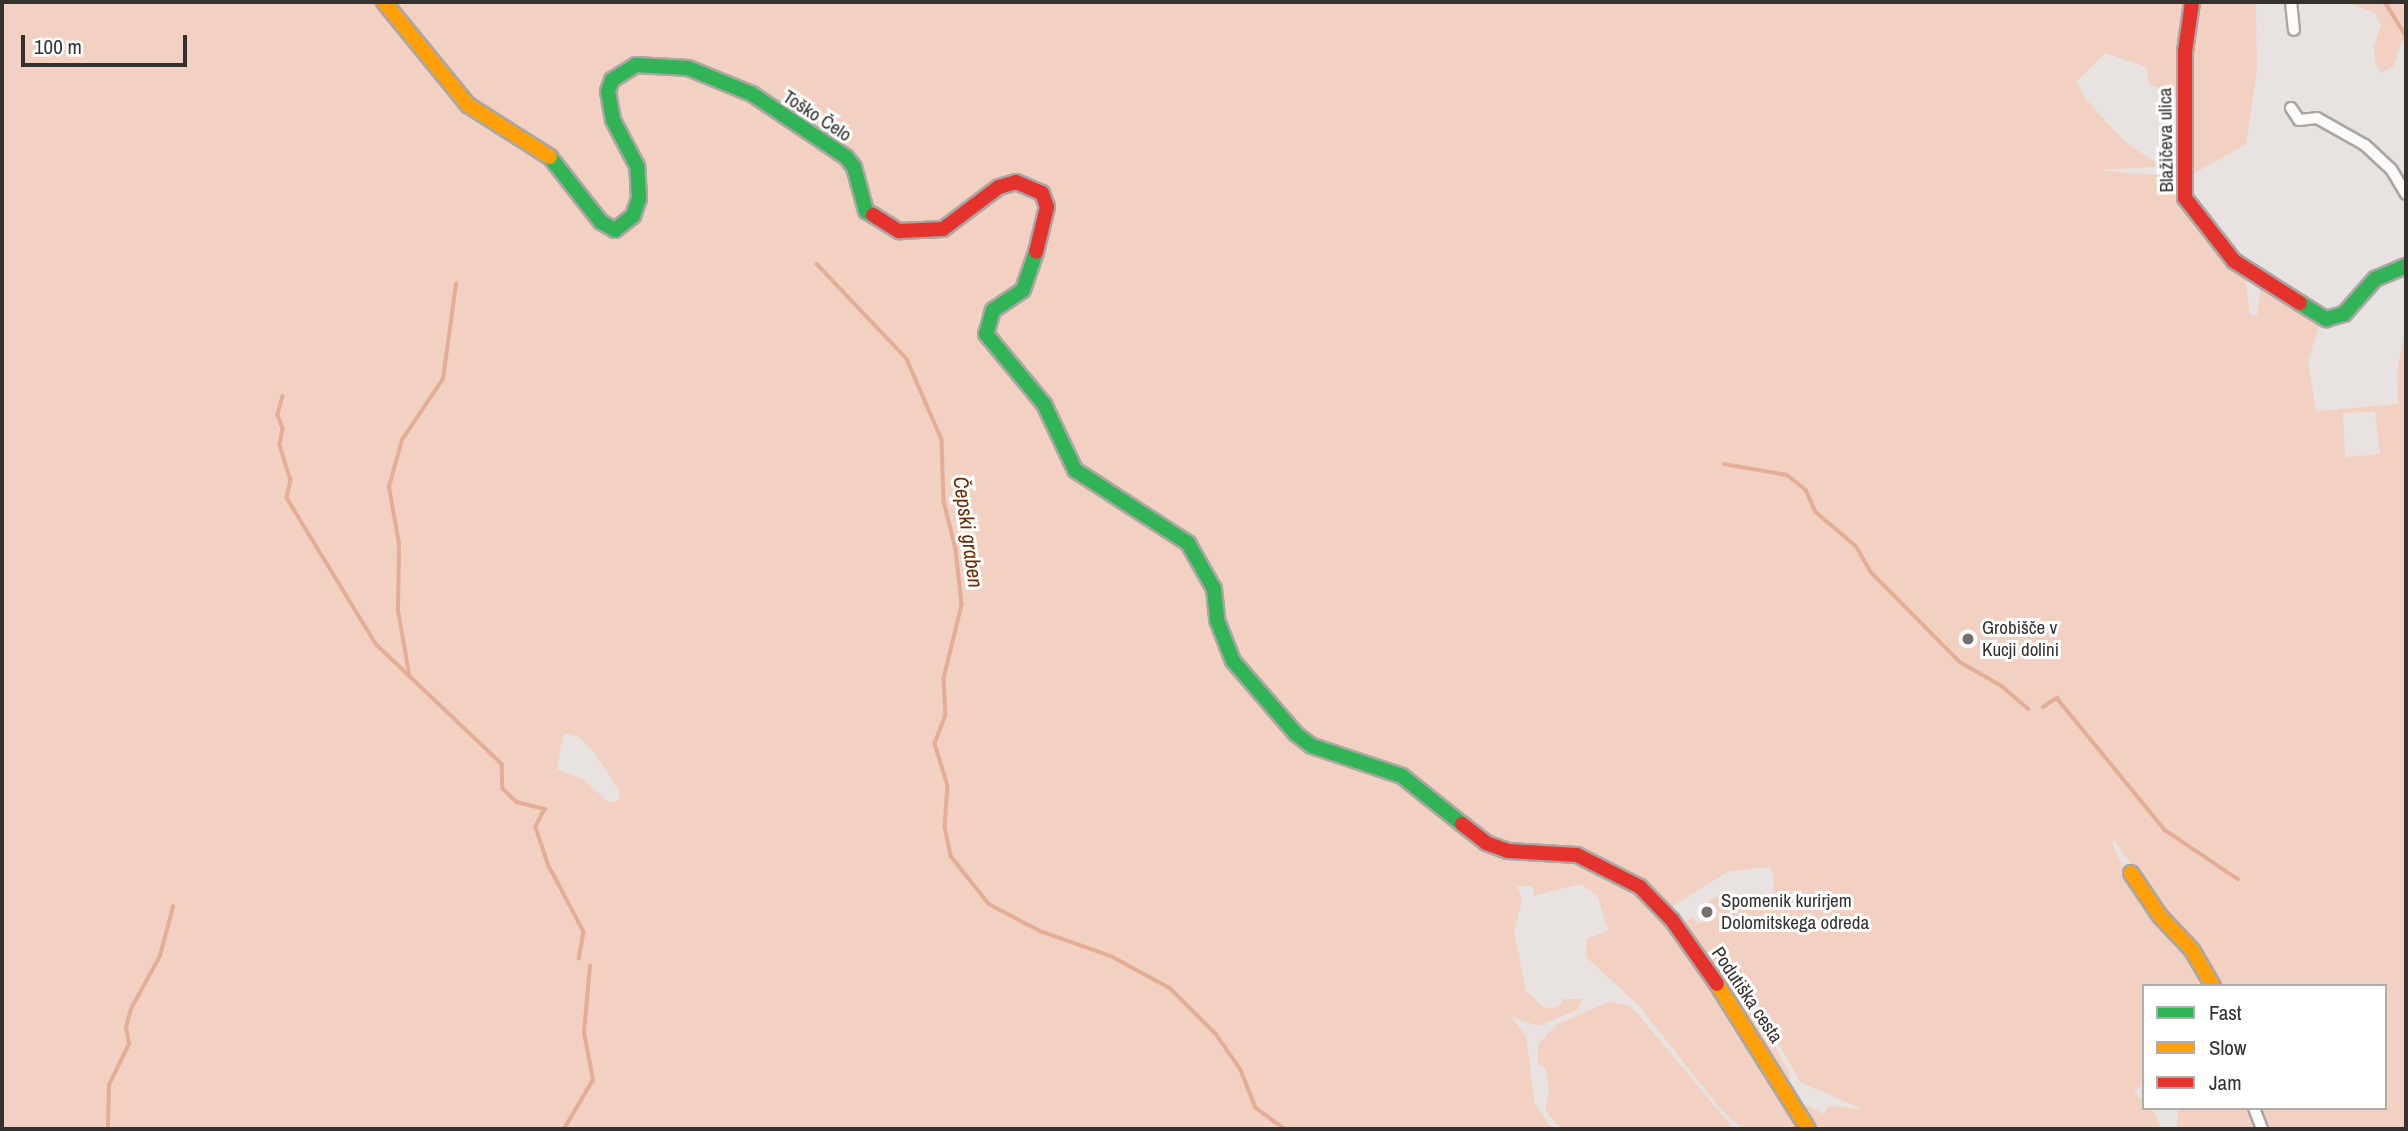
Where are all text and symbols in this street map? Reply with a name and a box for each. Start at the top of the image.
scale bar [24,21,191,65]
text: 100 m [34,32,82,61]
street label: Toško Čelo [778,85,856,147]
street label: Blažičeva ulica [2154,87,2178,193]
water label: Čepski graben [948,475,988,589]
place label: Grobišče v Kucji dolini [1982,617,2059,661]
marker: Grobišče v Kucji dolini [1960,631,1976,647]
place label: Spomenik kurirjem Dolomitskega odreda [1721,890,1869,934]
marker: Spomenik kurirjem Dolomitskega odreda [1699,904,1715,920]
street label: Podutiška cesta [1707,943,1787,1047]
legend [2142,984,2387,1110]
text: Fast [2209,998,2242,1027]
text: Slow [2209,1033,2246,1062]
text: Jam [2209,1068,2242,1097]

